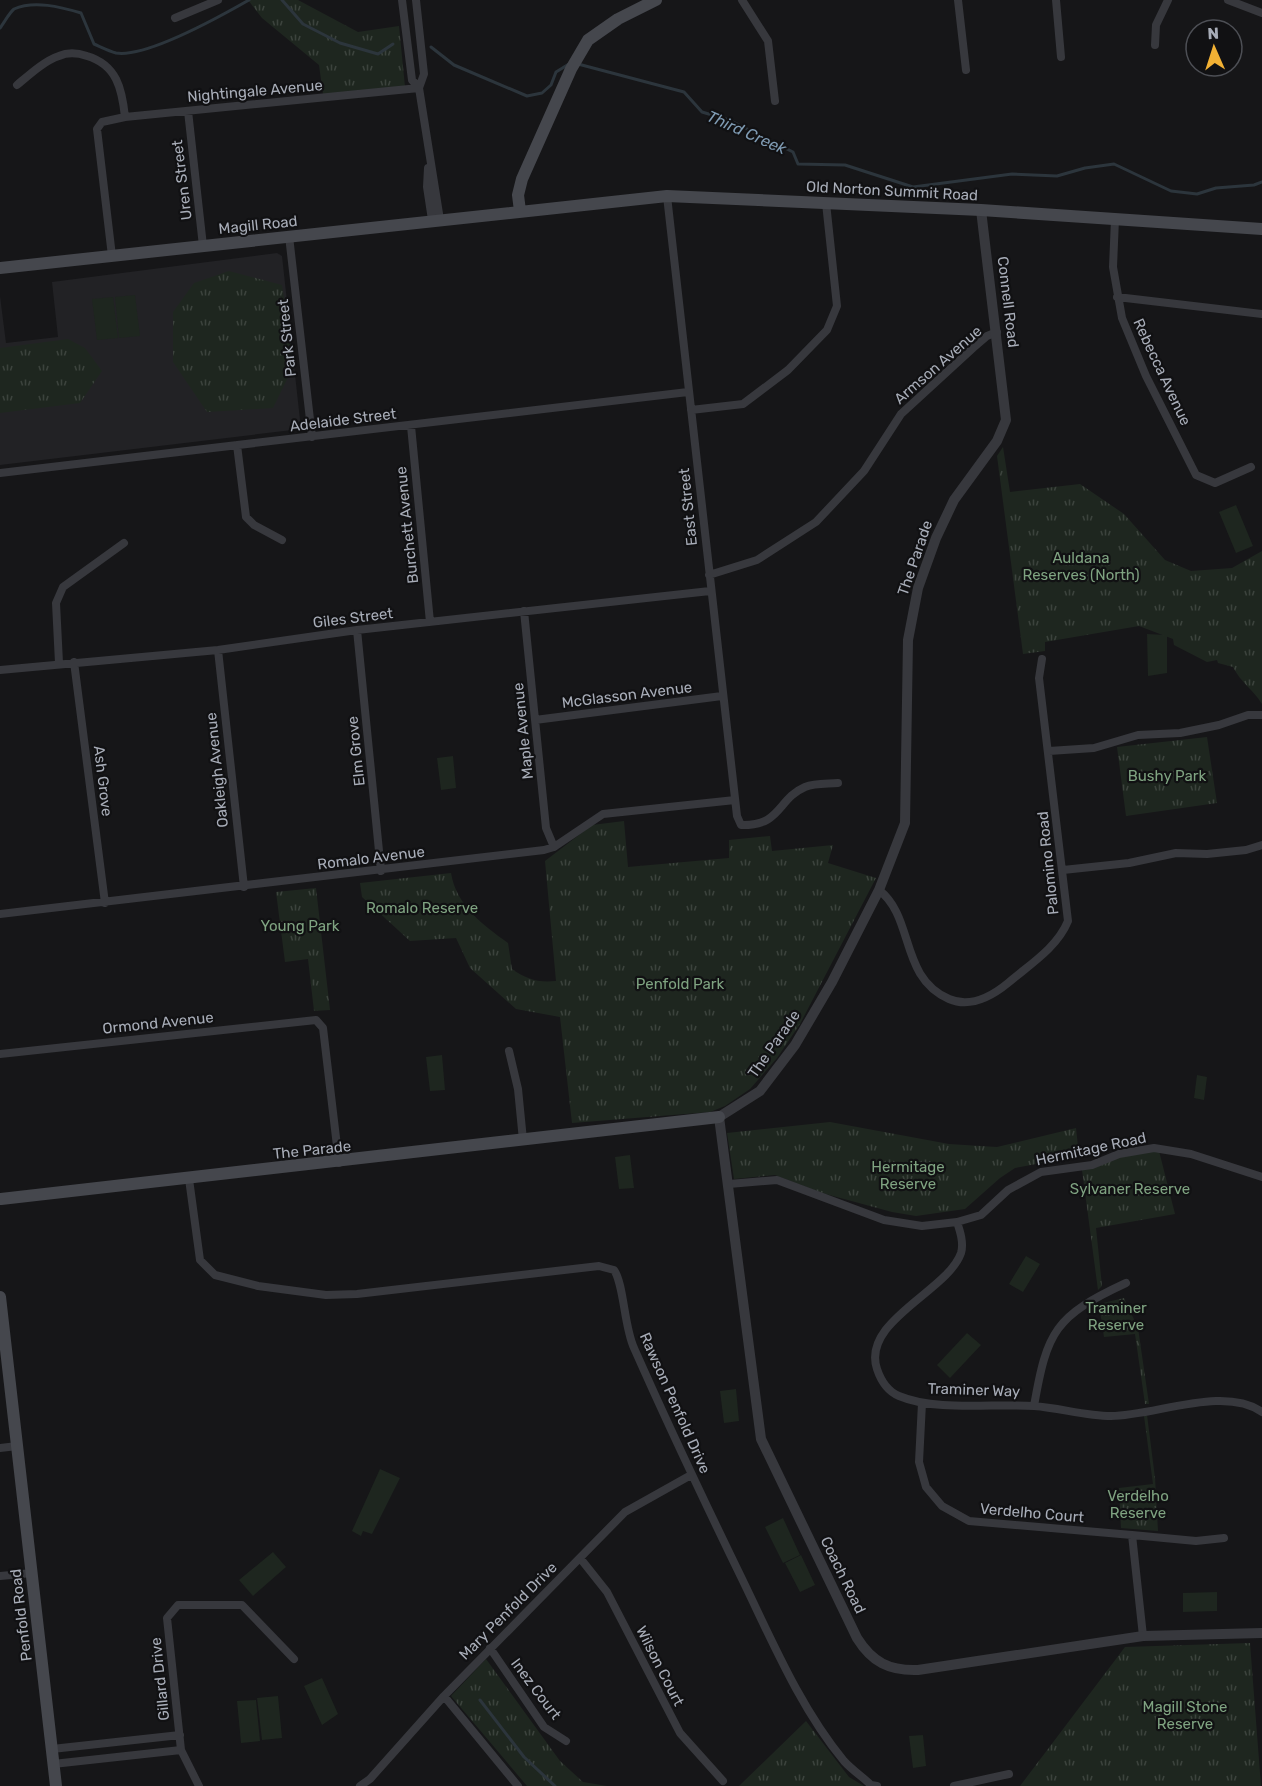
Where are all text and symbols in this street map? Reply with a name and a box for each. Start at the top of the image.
north arrow [1184,18,1244,78]
text: N [1207,24,1219,43]
street label: Nightingale Avenue [187,76,323,106]
water label: Third Creek [704,107,790,159]
street label: Uren Street [168,139,196,221]
street label: Old Norton Summit Road [806,178,978,204]
street label: Magill Road [218,212,298,238]
street label: Connell Road [993,255,1023,349]
street label: Park Street [274,298,300,378]
street label: Rebecca Avenue [1129,316,1195,428]
street label: Armson Avenue [890,322,986,408]
street label: Adelaide Street [289,405,397,435]
street label: Burchett Avenue [392,465,422,585]
street label: East Street [675,467,701,547]
street label: The Parade [894,518,936,598]
park label: Auldana Reserves (North) [1022,549,1140,584]
street label: Giles Street [312,604,394,632]
street label: McGlasson Avenue [561,678,693,712]
street label: Maple Avenue [509,682,537,780]
street label: Oakleigh Avenue [202,711,232,829]
street label: Elm Grove [343,715,369,787]
street label: Ash Grove [90,745,116,817]
park label: Bushy Park [1128,767,1206,785]
street label: Palomino Road [1034,810,1062,916]
street label: Romalo Avenue [316,842,426,874]
park label: Romalo Reserve [366,899,478,917]
park label: Young Park [260,917,340,935]
park label: Penfold Park [636,975,725,993]
street label: The Parade [744,1007,804,1081]
street label: Ormond Avenue [102,1008,214,1038]
street label: Hermitage Road [1034,1129,1148,1169]
street label: The Parade [272,1137,352,1163]
park label: Hermitage Reserve [871,1158,945,1193]
park label: Sylvaner Reserve [1070,1180,1190,1198]
park label: Traminer Reserve [1085,1299,1147,1334]
street label: Rawson Penfold Drive [636,1330,714,1476]
street label: Traminer Way [927,1379,1021,1401]
park label: Verdelho Reserve [1107,1487,1169,1522]
street label: Verdelho Court [979,1499,1085,1527]
street label: Coach Road [817,1534,869,1616]
street label: Mary Penfold Drive [455,1558,561,1664]
street label: Penfold Road [6,1568,36,1662]
street label: Wilson Court [632,1623,688,1709]
street label: Gillard Drive [147,1636,173,1722]
street label: Inez Court [507,1655,565,1723]
park label: Magill Stone Reserve [1142,1698,1228,1733]

